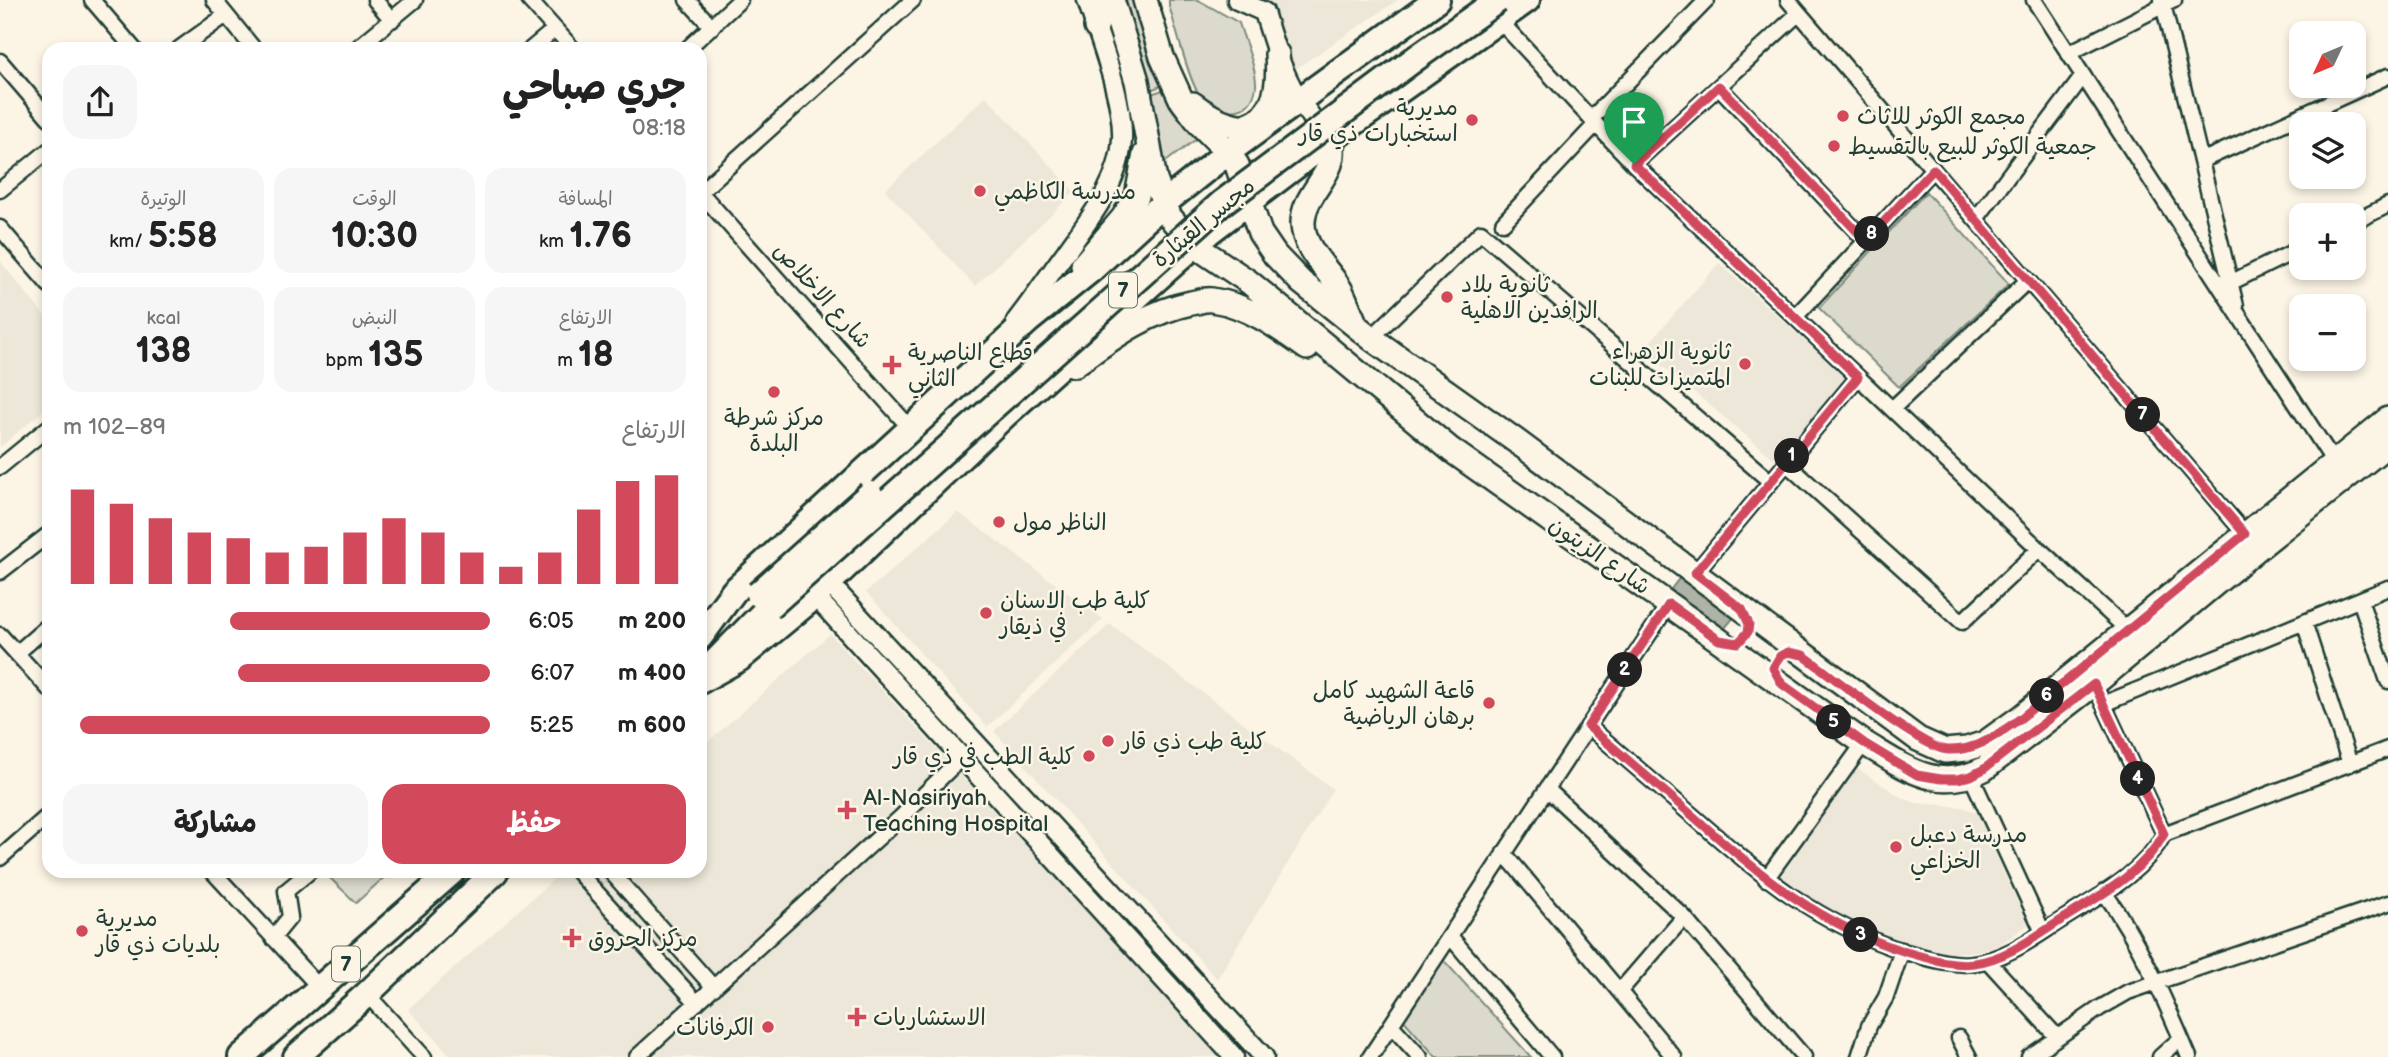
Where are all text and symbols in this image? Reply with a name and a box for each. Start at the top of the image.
north arrow [2289,21,2366,98]
map controls [2289,21,2366,371]
button: share [63,65,137,139]
text: جري صباحي [502,65,686,110]
pin [1604,92,1664,164]
place label: مديرية استخبارات ذي قار [1297,94,1458,150]
icon: arrive [1615,103,1653,141]
place label: مجمع الكوثر للاثاث [1857,103,2026,133]
marker: مجمع الكوثر للاثاث [1835,108,1851,124]
marker: مديرية استخبارات ذي قار [1464,112,1480,128]
button: layers [2289,112,2366,189]
text: 08:18 [632,114,686,142]
place label: جمعية الكوثر للبيع بالتقسيط [1848,133,2097,163]
marker: جمعية الكوثر للبيع بالتقسيط [1826,138,1842,154]
street label: مجسر القيثارة [1147,172,1261,274]
place label: مدرسة الكاظمي [994,178,1136,212]
marker: مدرسة الكاظمي [972,183,988,199]
text: الوتيرة [141,188,186,211]
text: الوقت [352,188,397,211]
text: المسافة [558,188,613,211]
button: + [2289,203,2366,280]
text: 5:58 [148,215,218,258]
text: 10:30 [331,215,418,258]
text: 1.76 [569,215,632,258]
pin: 8 [1854,216,1890,252]
text: 8 [1866,222,1877,245]
text: /km [109,230,148,253]
text: km [539,230,569,253]
street label: شارع الاخلاص [767,237,877,355]
place label: ثانوية بلاد الرافدين الاهلية [1461,271,1598,325]
road number: 7 [1109,272,1137,308]
marker: ثانوية بلاد الرافدين الاهلية [1439,289,1455,305]
button: − [2289,294,2366,371]
text: kcal [146,307,181,330]
text: النبض [352,307,397,330]
text: الارتفاع [559,307,612,330]
text: 138 [135,330,192,373]
text: 135 [368,334,423,377]
text: 18 [578,334,614,377]
place label: ثانوية الزهراء المتميزات للبنات [1589,338,1732,392]
place label: قطاع الناصرية الثاني [908,339,1033,399]
text: bpm [326,349,368,372]
text: m [557,349,578,372]
marker: قطاع الناصرية الثاني [882,355,902,375]
marker: ثانوية الزهراء المتميزات للبنات [1737,356,1753,372]
marker: مركز شرطة البلدة [766,384,782,400]
pin: 7 [2126,398,2160,432]
text: 7 [2137,403,2148,426]
place label: مركز شرطة البلدة [724,404,824,458]
text: 89–102 m [63,413,166,441]
text: الارتفاع [622,417,686,445]
pin: 1 [1774,438,1810,474]
text: 1 [1788,444,1796,467]
place label: الناظر مول [1013,509,1107,537]
street label: شارع الزيتون [1543,511,1656,602]
marker: الناظر مول [991,514,1007,530]
place label: كلية طب الاسنان في ذيقار [998,587,1150,643]
marker: كلية طب الاسنان في ذيقار [978,605,994,621]
text: 6:05 [529,607,574,635]
text: 200 m [618,607,686,635]
pin: 2 [1608,652,1642,688]
text: 2 [1619,658,1630,681]
text: 6:07 [530,659,574,687]
text: 400 m [618,659,686,687]
place label: قاعة الشهيد كامل برهان الرياضية [1312,677,1475,731]
pin: 6 [2030,678,2064,714]
text: 6 [2041,684,2052,707]
marker: قاعة الشهيد كامل برهان الرياضية [1481,695,1497,711]
pin: 5 [1816,704,1852,740]
text: 5 [1828,710,1839,733]
text: 5:25 [529,711,574,739]
text: 600 m [618,711,686,739]
place label: كلية طب ذي قار [1120,728,1267,758]
marker: كلية طب ذي قار [1100,733,1116,749]
place label: كلية الطب في ذي قار [892,742,1075,773]
marker: كلية الطب في ذي قار [1081,748,1097,764]
pin: 4 [2120,762,2156,796]
text: 4 [2132,767,2143,790]
button: مشاركة [63,784,368,864]
button: حفظ [382,784,686,864]
place label: Al-Nasiriyah Teaching Hospital [863,784,1048,838]
marker: Al-Nasiriyah Teaching Hospital [837,800,857,820]
place label: مدرسة دعبل الخزاعي [1910,821,2027,881]
marker: مدرسة دعبل الخزاعي [1888,839,1904,855]
place label: مديرية بلديات ذي قار [94,905,220,961]
pin: 3 [1843,918,1878,953]
marker: مديرية بلديات ذي قار [74,923,90,939]
text: 3 [1855,923,1866,946]
place label: مركز الحروق [588,925,698,953]
marker: مركز الحروق [562,928,582,948]
road number: 7 [332,946,360,982]
place label: الاستشاريات [873,1004,986,1032]
marker: الاستشاريات [847,1007,867,1027]
place label: الكرفانات [676,1014,754,1042]
marker: الكرفانات [760,1019,776,1035]

